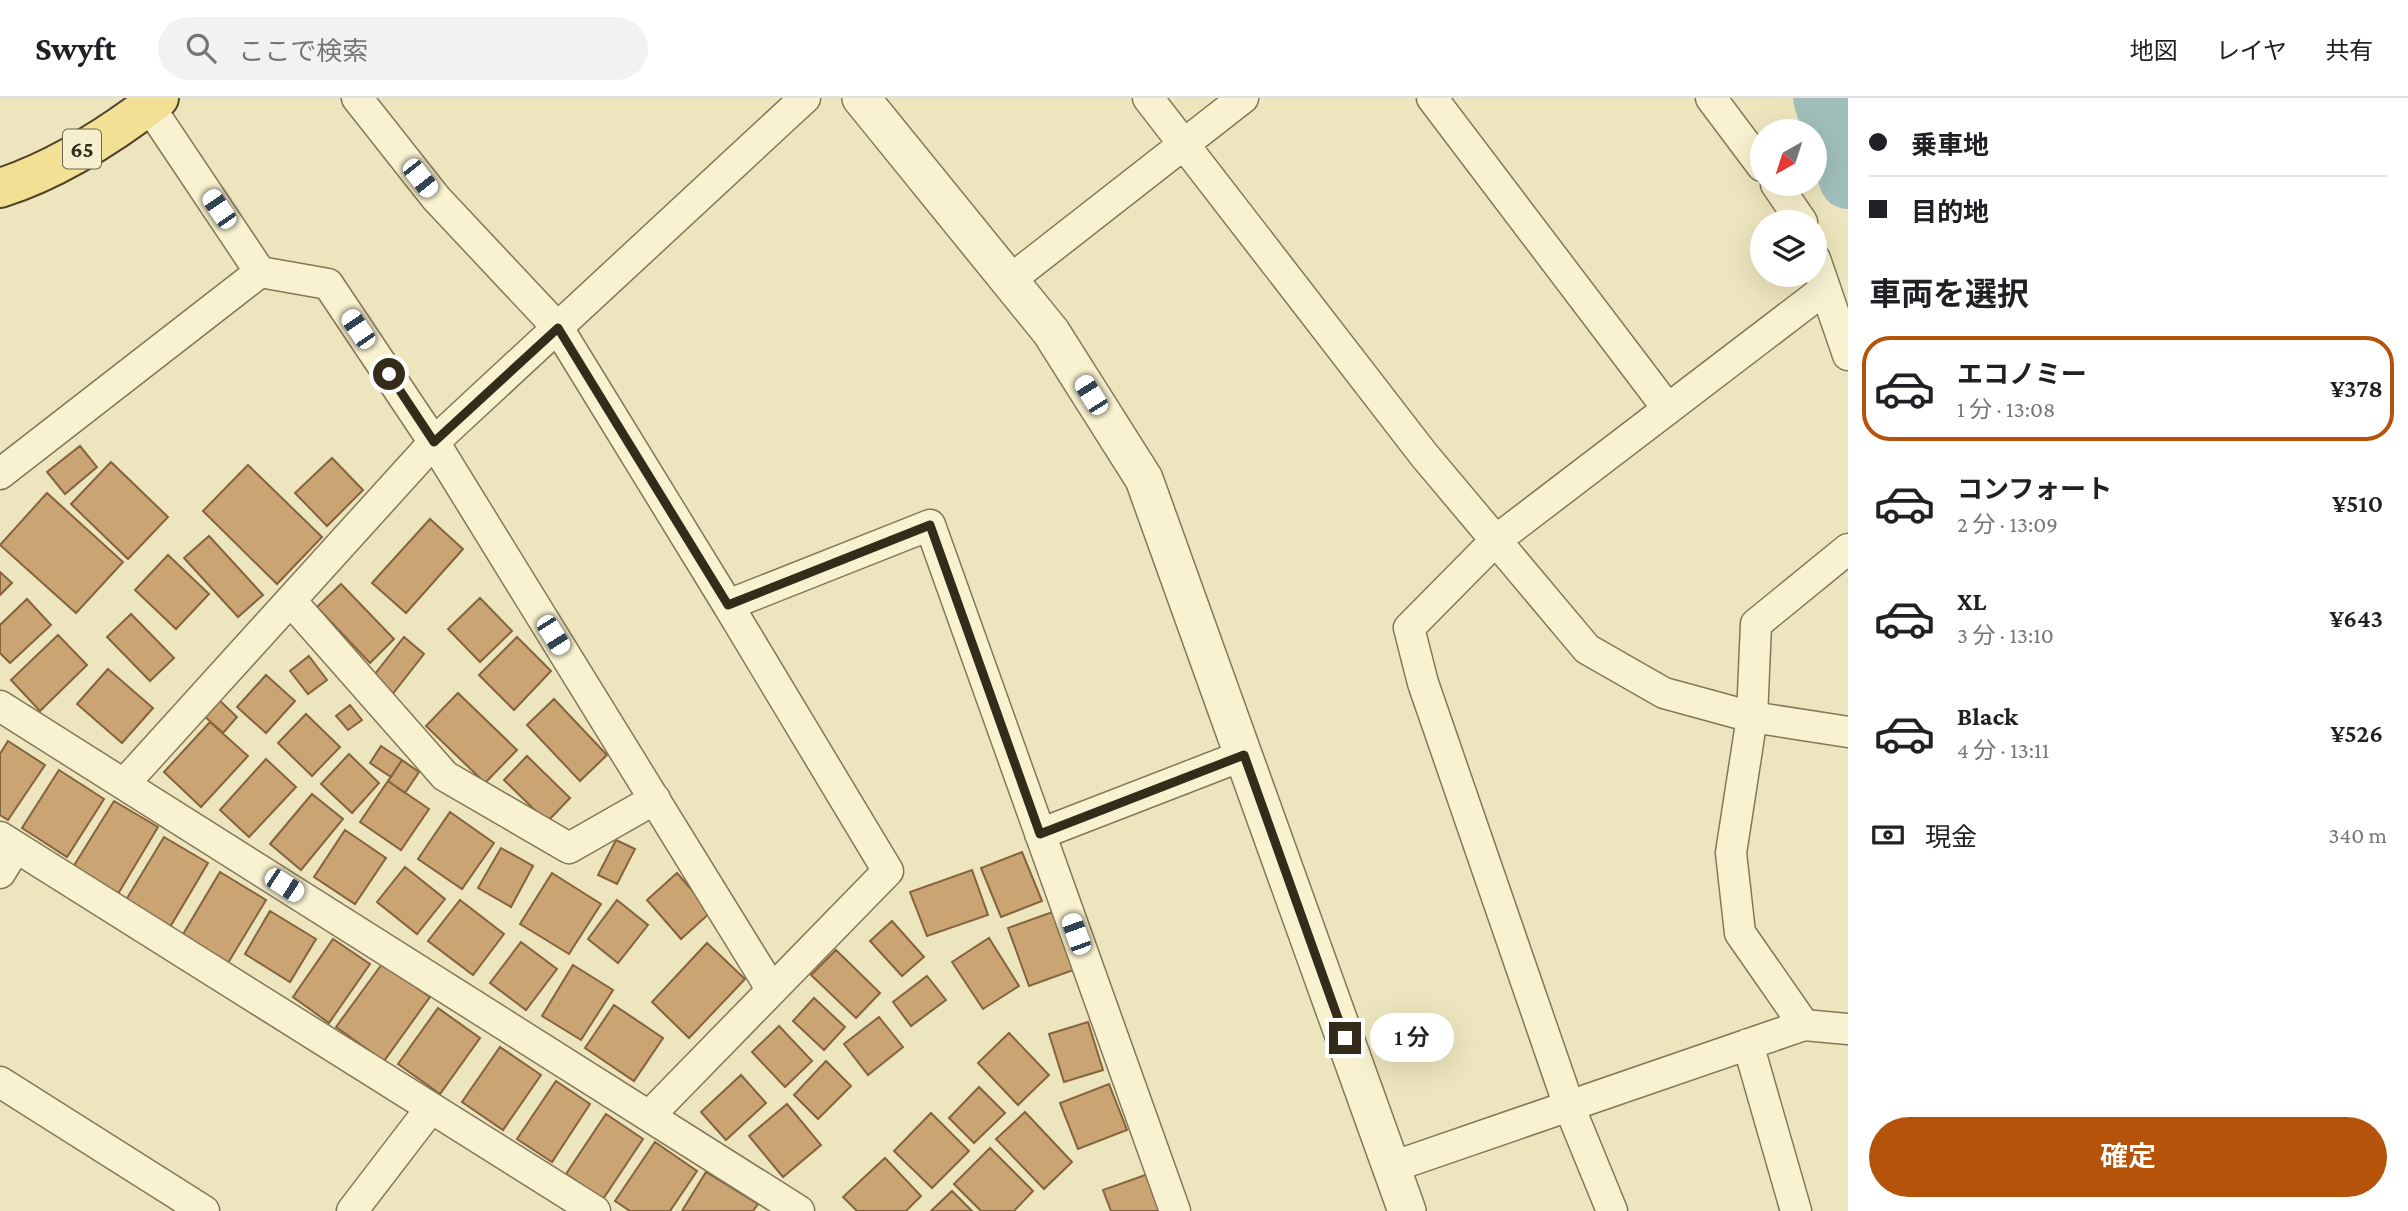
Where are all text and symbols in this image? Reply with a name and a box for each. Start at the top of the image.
search box [158,17,648,80]
icon: search [182,29,220,67]
text: Swyft [35,30,116,67]
text: ここで検索 [238,37,368,66]
text: 地図 [2130,37,2178,64]
text: レイヤ [2216,37,2287,64]
text: 共有 [2325,37,2373,64]
north arrow [1750,119,1827,196]
map controls [1750,119,1827,287]
road number: 65 [63,130,101,168]
text: 乗車地 [1911,131,1989,160]
car [399,155,442,201]
car [199,186,240,232]
text: 目的地 [1911,198,1989,227]
button: layers [1750,210,1827,287]
text: 車両を選択 [1869,276,2029,312]
car [338,306,379,352]
icon: car [1873,357,1936,420]
route start [373,358,405,390]
text: エコノミー [1957,360,2087,389]
car [1071,372,1112,418]
text: ¥378 [2330,374,2383,403]
text: 1 分 · 13:08 [1957,396,2055,422]
icon: car [1873,472,1936,535]
text: コンフォート [1957,475,2112,504]
text: ¥510 [2332,489,2383,518]
text: 2 分 · 13:09 [1957,511,2058,537]
icon: car [1873,587,1936,650]
text: XL [1957,587,1986,616]
text: ¥643 [2330,604,2383,633]
car [533,612,574,658]
text: 3 分 · 13:10 [1957,622,2054,648]
icon: car [1873,702,1936,765]
text: Black [1957,702,2018,731]
text: ¥526 [2330,719,2383,748]
text: 4 分 · 13:11 [1957,737,2049,763]
icon: cash [1869,816,1907,854]
text: 340 m [2329,822,2387,848]
text: 現金 [1925,823,1977,852]
car [261,865,308,905]
car [1059,911,1094,957]
callout: 1 分 [1370,1014,1454,1062]
route end [1329,1022,1361,1054]
text: 1 分 [1394,1024,1430,1050]
button: 確定 [1869,1117,2387,1197]

